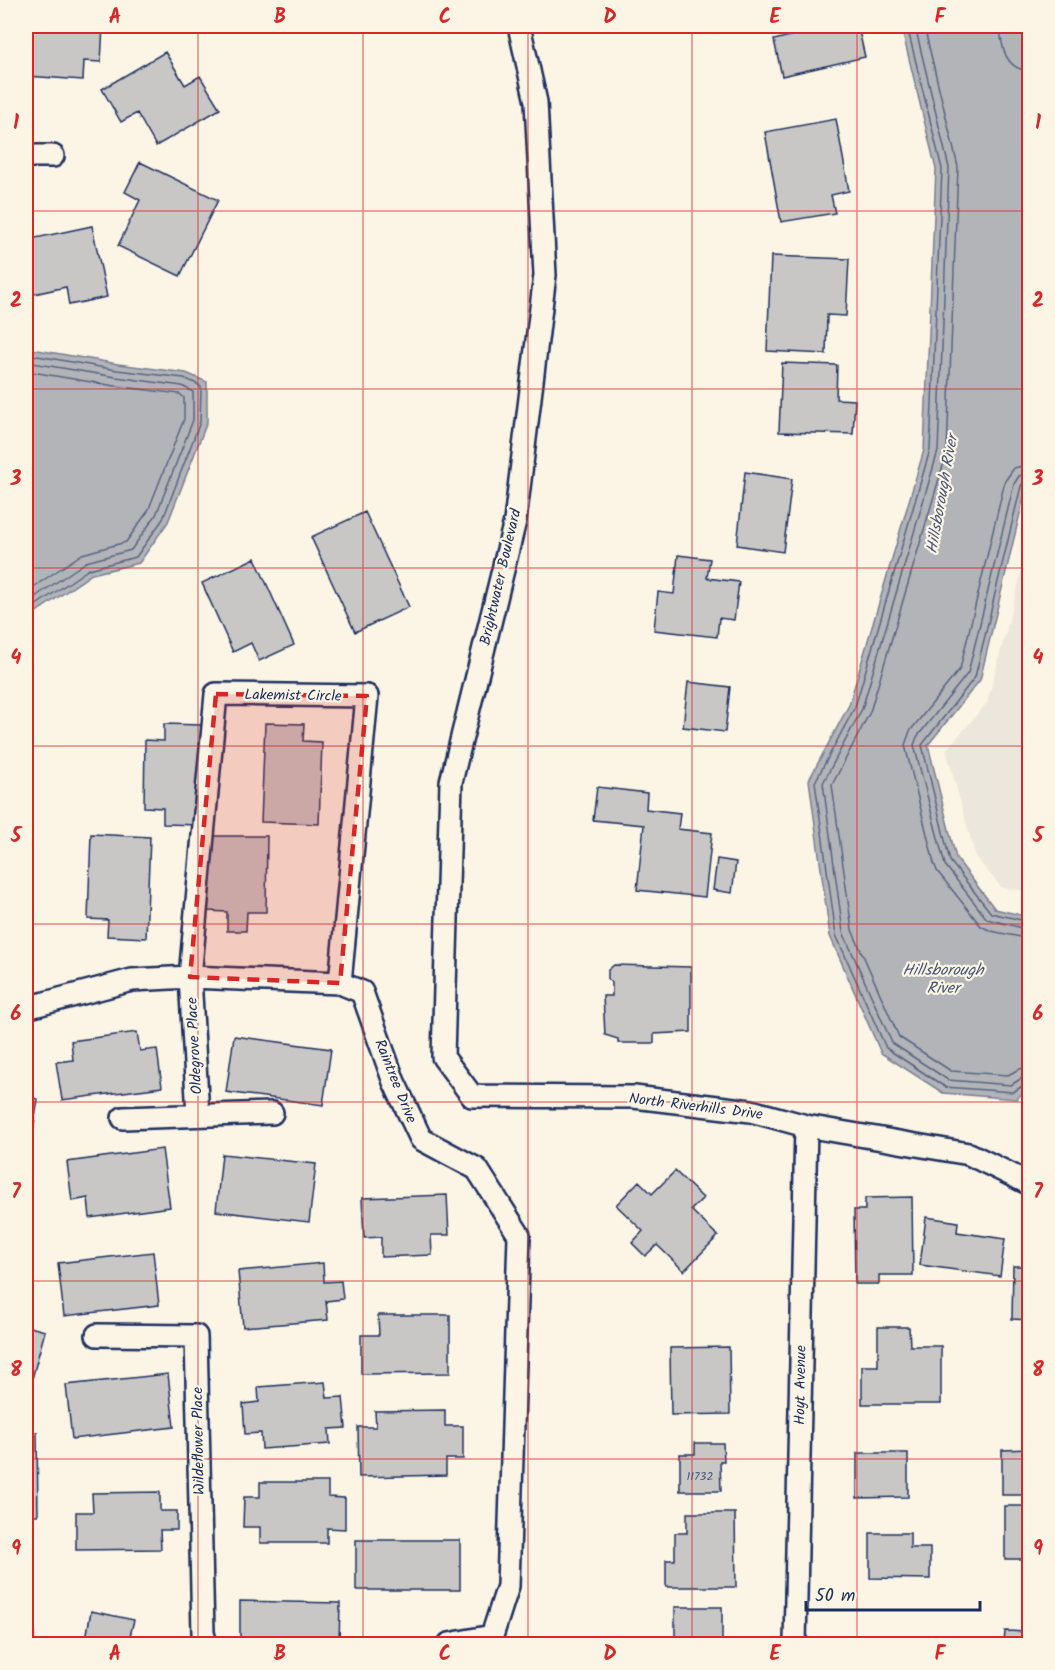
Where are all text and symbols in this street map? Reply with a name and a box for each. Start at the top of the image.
text: A [109,2,121,34]
text: B [274,2,286,34]
text: C [439,2,451,34]
text: D [603,2,617,34]
text: E [769,2,781,34]
text: F [935,2,947,34]
text: 1 [13,108,19,140]
text: 1 [1035,108,1041,140]
text: 2 [10,286,22,318]
text: 2 [1032,286,1044,318]
water label: Hillsborough River [920,429,966,556]
text: 3 [10,464,22,496]
text: 3 [1032,464,1044,496]
street label: Brightwater Boulevard [474,506,528,648]
text: 4 [11,643,22,675]
text: 4 [1033,643,1044,675]
street label: Lakemist Circle [244,683,342,709]
text: 5 [10,821,23,853]
text: 5 [1032,821,1045,853]
water label: Hillsborough River [902,958,985,1001]
street label: Oldegrove Place [180,996,210,1095]
text: 6 [11,999,22,1031]
text: 6 [1033,999,1044,1031]
street label: Raintree Drive [367,1036,423,1127]
street label: North Riverhills Drive [628,1087,764,1127]
text: 7 [11,1177,21,1209]
text: 7 [1033,1177,1043,1209]
street label: Hoyt Avenue [788,1345,814,1425]
text: 8 [10,1355,22,1387]
text: 8 [1032,1355,1044,1387]
street label: Wildeflower Place [186,1386,212,1495]
house number: 11732 [687,1467,713,1486]
text: 9 [11,1534,21,1566]
text: 9 [1033,1534,1043,1566]
scale bar [806,1574,980,1612]
text: 50 m [815,1582,855,1611]
text: A [109,1639,121,1670]
text: B [274,1639,286,1670]
text: C [439,1639,451,1670]
text: D [603,1639,617,1670]
text: E [769,1639,781,1670]
text: F [935,1639,947,1670]

